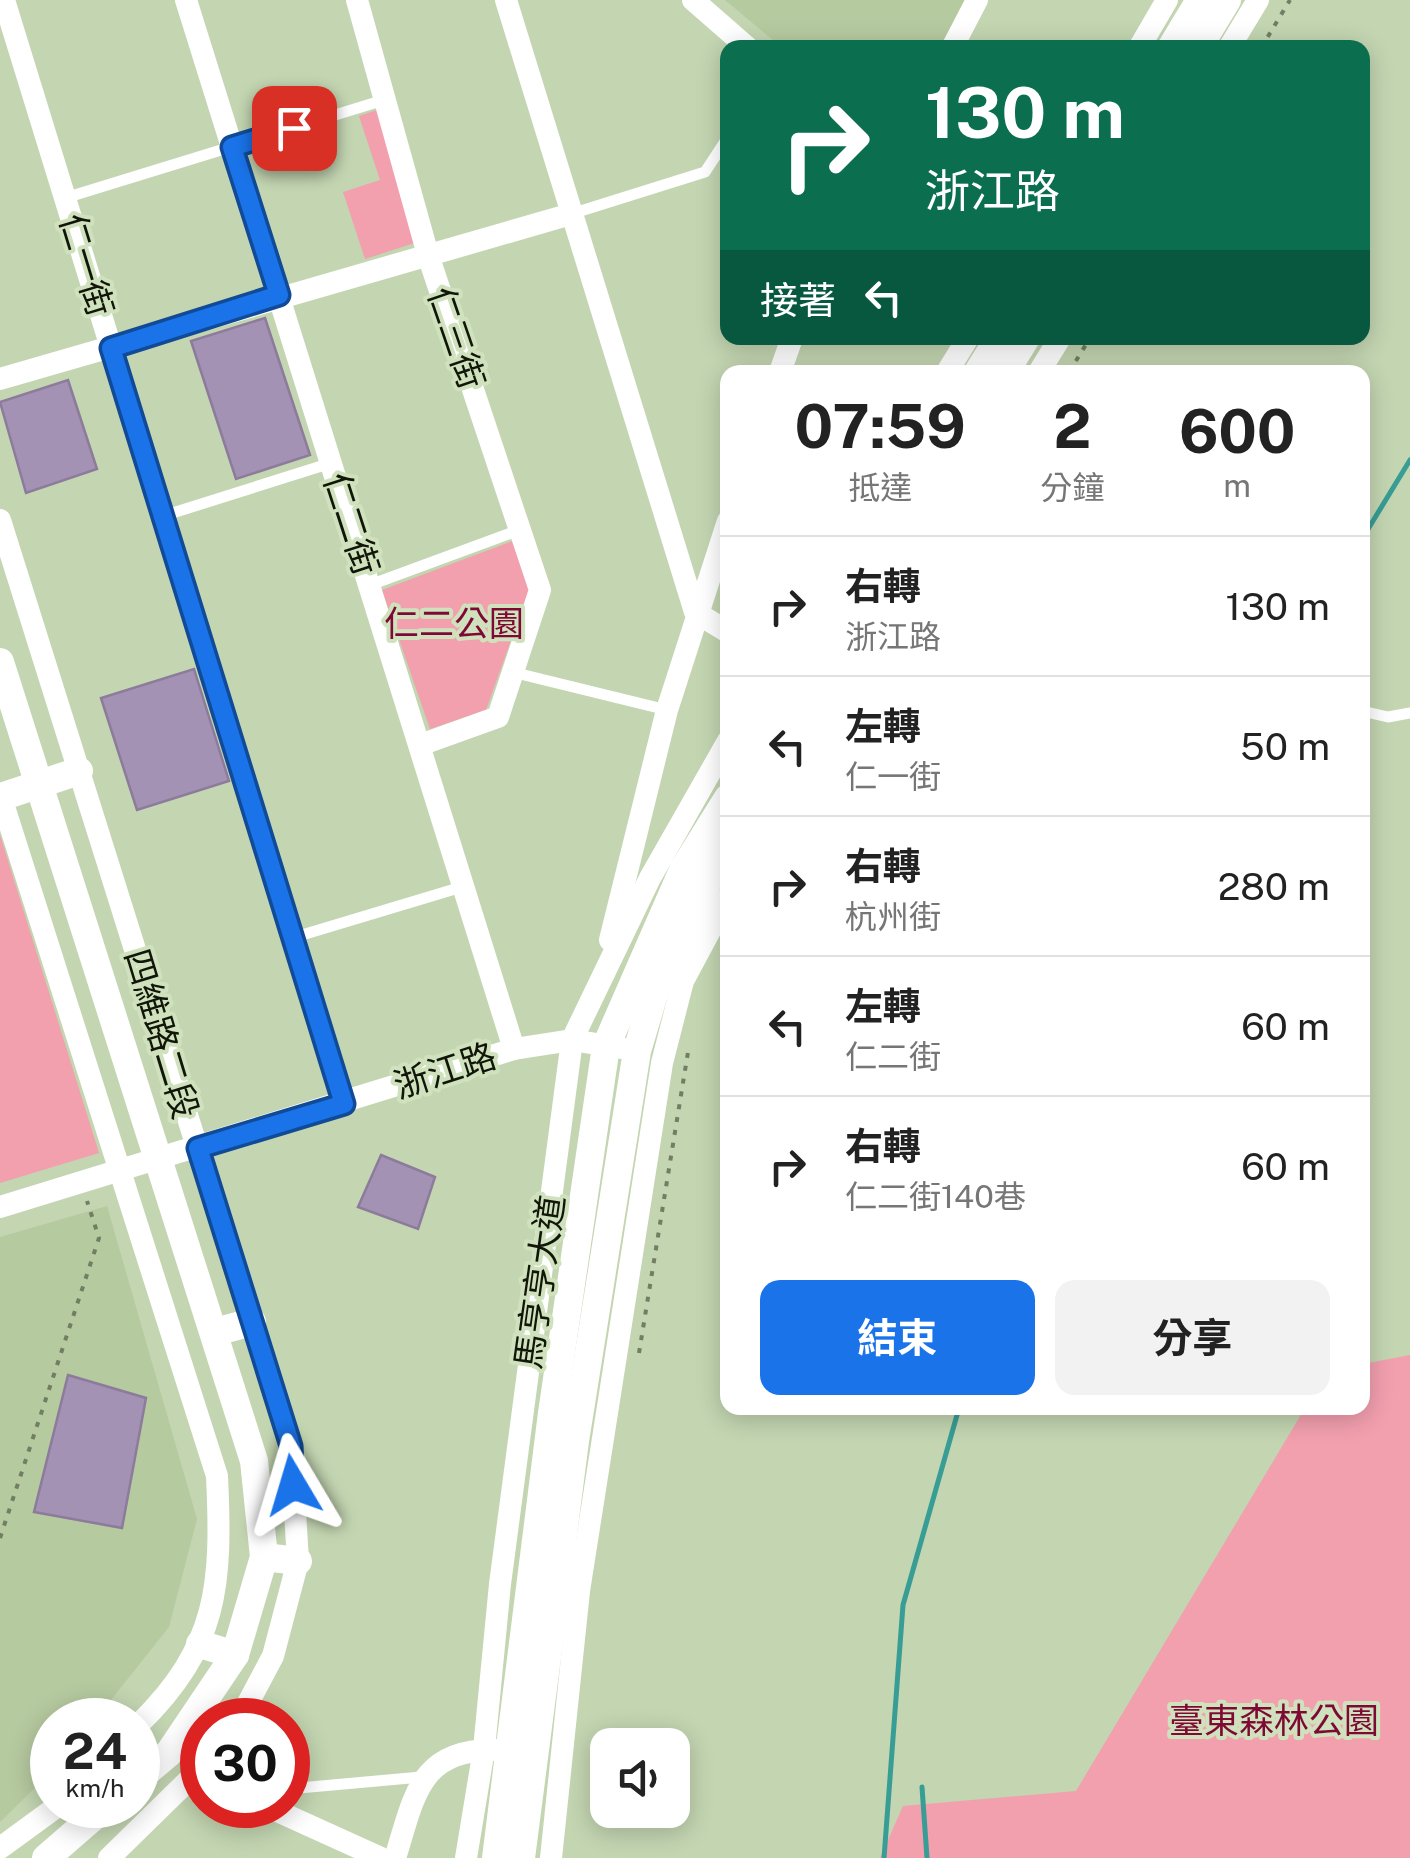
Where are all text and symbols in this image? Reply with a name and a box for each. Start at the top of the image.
text: 130 m [925,71,1125,154]
icon: right [760,80,890,210]
pin [252,86,337,171]
icon: arrive [267,101,322,156]
text: 浙江路 [925,164,1060,217]
street label: 仁一街 [52,209,121,321]
icon: left [856,270,911,325]
text: 接著 [760,278,836,323]
street label: 仁三街 [420,282,493,394]
text: 07:59 [794,391,966,462]
text: 2 [1053,391,1091,462]
text: 600 [1179,396,1295,467]
text: m [1223,467,1251,504]
street label: 仁二街 [316,468,387,580]
text: 抵達 [848,469,912,506]
text: 分鐘 [1040,469,1104,506]
text: 右轉 [845,564,921,609]
icon: right [760,579,815,634]
text: 130 m [1225,584,1330,629]
park label: 仁二公園 [384,603,524,644]
text: 浙江路 [845,618,941,655]
text: 左轉 [845,704,921,749]
icon: left [760,719,815,774]
text: 50 m [1240,724,1330,769]
text: 仁一街 [845,758,941,795]
text: 右轉 [845,844,921,889]
icon: right [760,859,815,914]
text: 280 m [1218,864,1330,909]
text: 杭州街 [845,898,941,935]
street label: 四維路二段 [116,944,207,1124]
text: 左轉 [845,984,921,1029]
icon: left [760,999,815,1054]
text: 60 m [1241,1004,1330,1049]
street label: 浙江路 [389,1035,501,1106]
text: 仁二街 [845,1038,941,1075]
text: 右轉 [845,1124,921,1169]
icon: right [760,1139,815,1194]
text: 60 m [1241,1144,1330,1189]
text: 仁二街140巷 [845,1178,1026,1215]
street label: 馬亨亨大道 [507,1192,572,1371]
button: 結束 [760,1280,1035,1395]
button: 分享 [1055,1280,1330,1395]
position arrow [241,1433,345,1537]
speed limit sign: 30 [180,1698,310,1828]
park label: 臺東森林公園 [1169,1700,1379,1741]
text: 24 [63,1721,127,1780]
map controls [590,1728,690,1828]
button: sound [590,1728,690,1828]
text: km/h [66,1773,124,1803]

